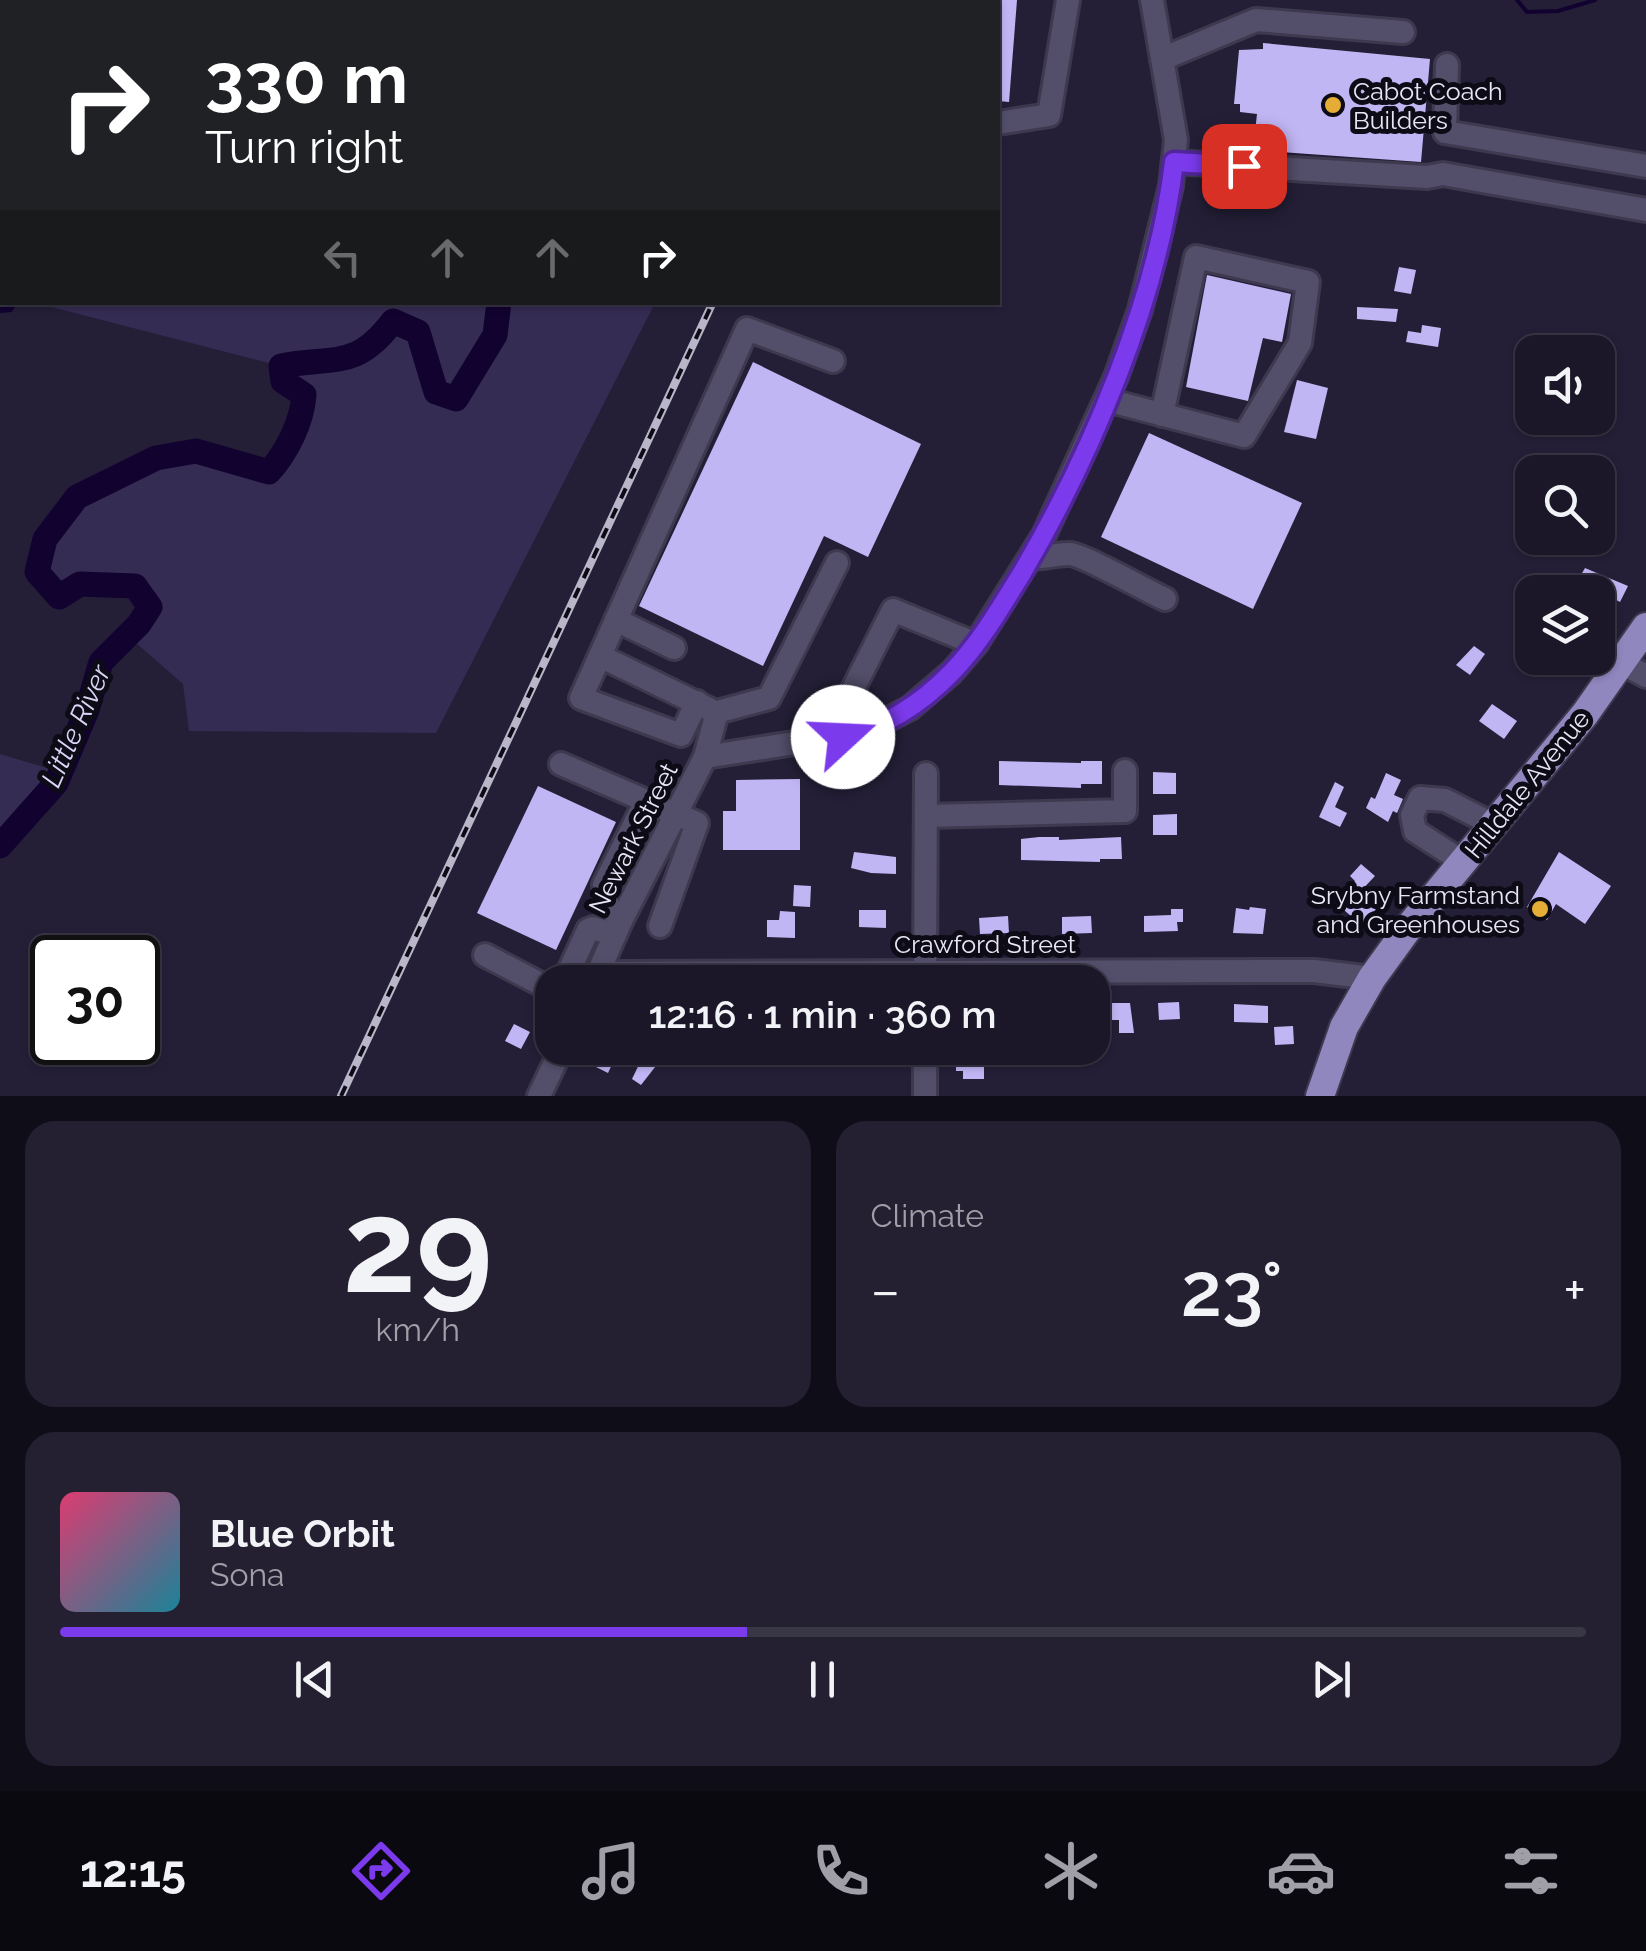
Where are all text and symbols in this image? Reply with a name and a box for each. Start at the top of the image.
text: 330 m [205,37,408,119]
icon: right [40,40,170,170]
place label: Cabot Coach Builders [1353,76,1503,135]
marker: Cabot Coach Builders [1322,94,1344,116]
text: Turn right [205,121,403,174]
pin [1202,124,1287,209]
icon: arrive [1217,139,1272,194]
icon: left [315,230,370,285]
icon: ahead [420,230,475,285]
icon: ahead [525,230,580,285]
icon: right [630,230,685,285]
map controls [1515,335,1615,675]
button: sound [1515,335,1615,435]
button: search [1515,455,1615,555]
button: layers [1515,575,1615,675]
water label: Little River [34,659,118,792]
position arrow [791,685,895,789]
street label: Hilldale Avenue [1458,704,1596,864]
street label: Newark Street [582,757,684,918]
place label: Srybny Farmstand and Greenhouses [1311,880,1520,939]
marker: Srybny Farmstand and Greenhouses [1529,898,1551,920]
street label: Crawford Street [894,929,1077,959]
speed limit sign: 30 [30,935,160,1065]
text: 12:16 · 1 min · 360 m [648,992,997,1037]
text: 29 [343,1170,493,1322]
text: Climate [871,1197,984,1234]
text: 23° [1181,1245,1283,1334]
text: − [871,1258,900,1323]
text: + [1563,1258,1586,1323]
text: km/h [376,1311,460,1348]
text: Blue Orbit [210,1511,395,1556]
text: Sona [210,1556,285,1593]
icon: previous [287,1652,342,1707]
icon: pause [795,1652,850,1707]
icon: next [1304,1652,1359,1707]
icon: directions [346,1836,416,1906]
icon: music [576,1836,646,1906]
icon: phone [806,1836,876,1906]
icon: climate [1036,1836,1106,1906]
icon: car [1266,1836,1336,1906]
icon: filters [1496,1836,1566,1906]
text: 12:15 [80,1845,186,1898]

